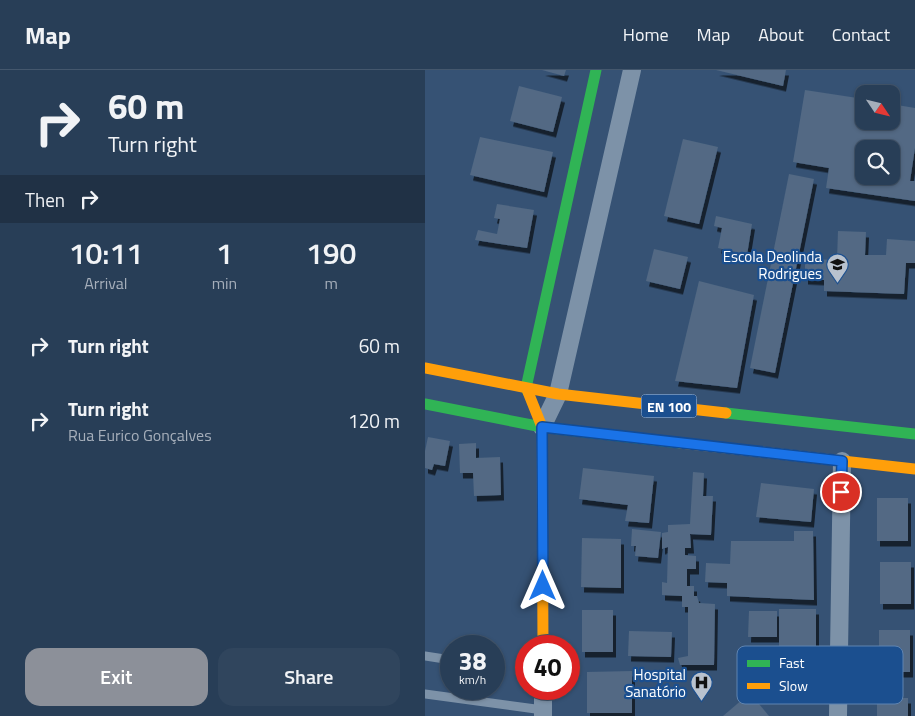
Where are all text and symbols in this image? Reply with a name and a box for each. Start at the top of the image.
text: Map [25,17,71,53]
text: Home [623,21,669,48]
text: Map [697,21,730,48]
text: About [758,21,804,48]
text: Contact [832,21,890,48]
text: 60 m [108,79,184,133]
north arrow [855,85,900,130]
map controls [855,85,900,185]
icon: right [25,90,90,155]
text: Turn right [108,127,197,161]
button: search [855,140,900,185]
text: Then [25,185,65,214]
icon: right [75,185,103,213]
text: 10:11 [69,230,143,276]
text: 1 [216,230,233,276]
text: 190 [306,230,356,276]
place label: Escola Deolinda Rodrigues [723,245,822,285]
school or university icon: Escola Deolinda Rodrigues [826,253,850,284]
text: Arrival [84,271,128,295]
text: min [212,271,237,295]
text: m [324,271,338,295]
text: Turn right [68,331,149,360]
text: 60 m [359,331,400,360]
icon: right [25,332,53,360]
text: Turn right [68,394,149,423]
road number: EN 100 [641,394,697,418]
text: 120 m [348,406,400,435]
icon: right [25,407,53,435]
text: Rua Eurico Gonçalves [68,423,212,447]
pin [820,471,862,513]
icon: arrive [827,478,855,506]
position arrow [516,559,568,611]
speed limit sign: 40 [515,635,580,700]
text: 38 [458,642,487,680]
legend [737,646,903,704]
button: Exit [25,648,208,706]
button: Share [218,648,400,706]
text: Fast [779,652,804,673]
place label: Hospital Sanatório [625,663,686,703]
text: km/h [459,670,486,689]
hospital icon: Hospital Sanatório [690,671,714,702]
text: Slow [779,675,808,696]

